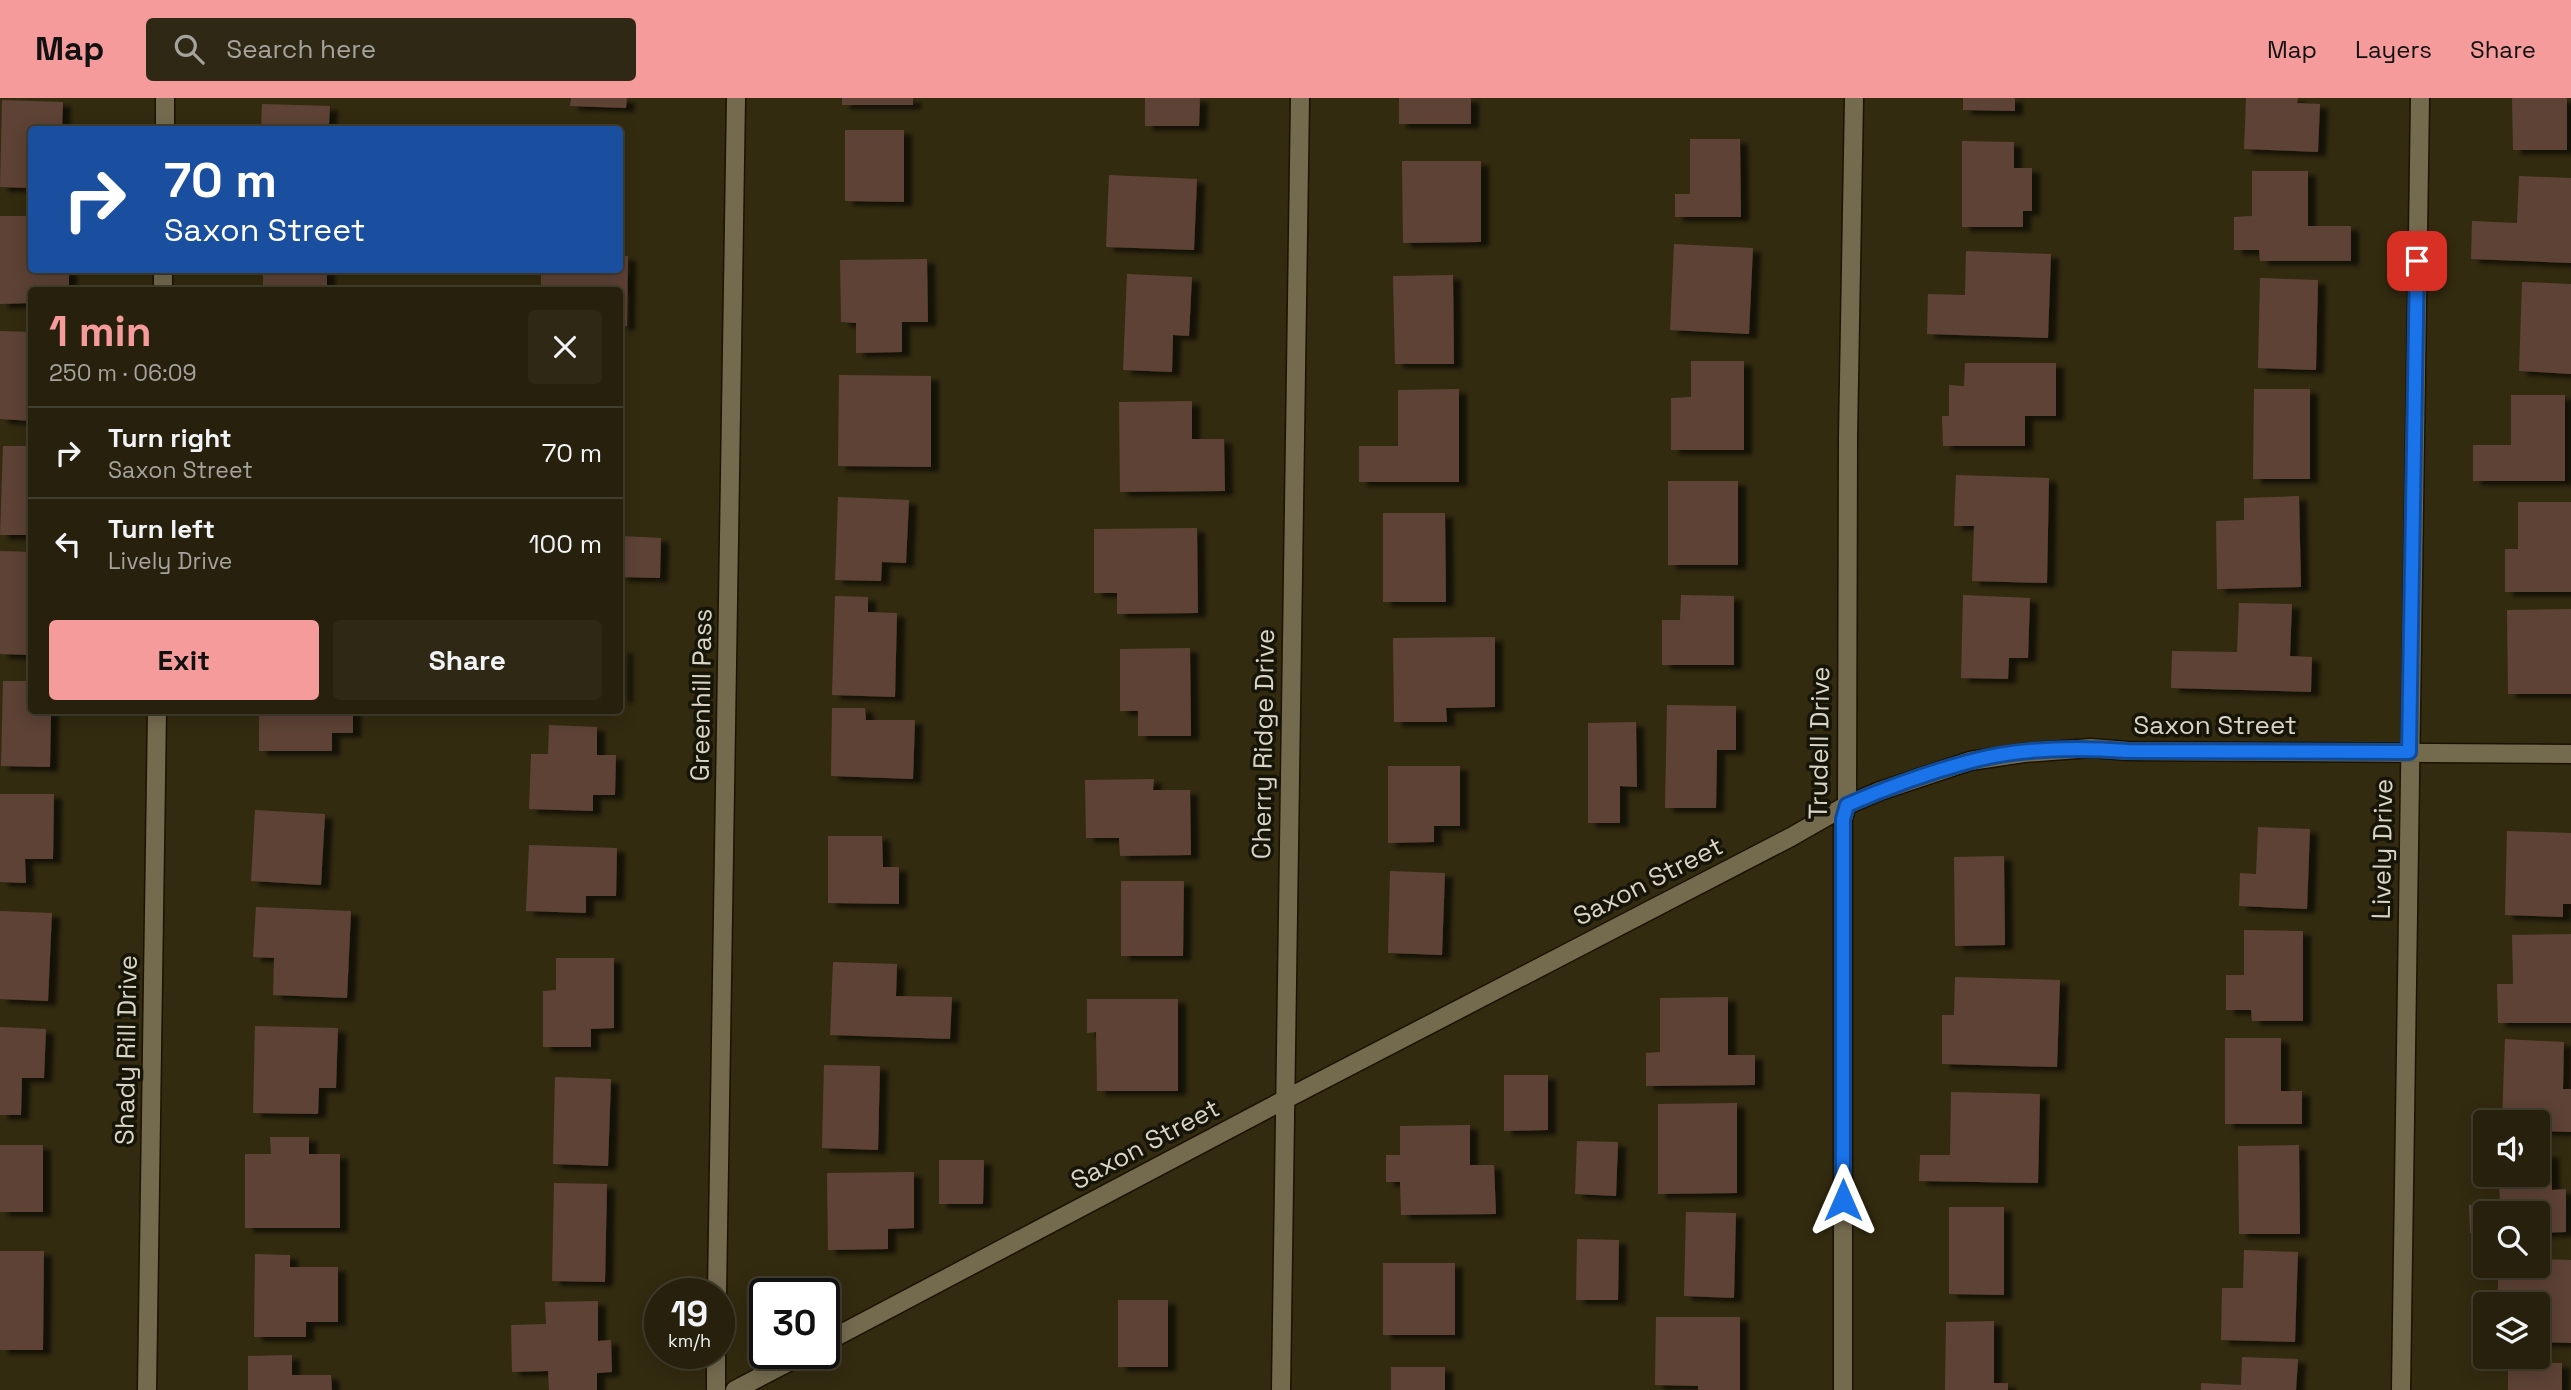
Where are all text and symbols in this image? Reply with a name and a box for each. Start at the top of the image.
search box [146,18,636,81]
text: Map [35,28,104,70]
icon: search [170,30,208,68]
text: Search here [226,32,376,66]
text: Map [2267,34,2317,65]
text: Layers [2355,34,2432,65]
text: Share [2470,34,2536,65]
text: 70 m [164,149,277,211]
icon: right [49,154,140,245]
text: Saxon Street [164,210,365,250]
pin [2387,231,2447,291]
icon: arrive [2398,242,2436,280]
text: 1 min [49,305,152,358]
button: close [528,310,602,384]
text: 250 m · 06:09 [49,358,197,388]
text: Turn right [108,421,232,455]
icon: right [49,434,87,472]
text: 70 m [542,436,602,470]
text: Saxon Street [108,455,253,485]
text: Turn left [108,512,215,546]
icon: left [49,525,87,563]
text: 100 m [529,527,602,561]
text: Lively Drive [108,546,232,576]
street label: Greenhill Pass [682,608,720,782]
button: Exit [49,620,319,700]
button: Share [333,620,602,700]
street label: Cherry Ridge Drive [1244,628,1282,860]
street label: Trudell Drive [1801,666,1837,820]
street label: Saxon Street [2133,708,2297,742]
street label: Lively Drive [2364,778,2400,920]
street label: Saxon Street [1567,829,1729,933]
street label: Shady Rill Drive [107,955,145,1145]
street label: Saxon Street [1065,1091,1225,1197]
map controls [2473,1110,2550,1369]
button: sound [2473,1110,2550,1187]
position arrow [1806,1163,1880,1237]
button: search [2473,1201,2550,1278]
speed limit sign: 30 [749,1278,840,1369]
text: 19 [671,1292,708,1336]
button: layers [2473,1292,2550,1369]
text: km/h [668,1329,711,1352]

